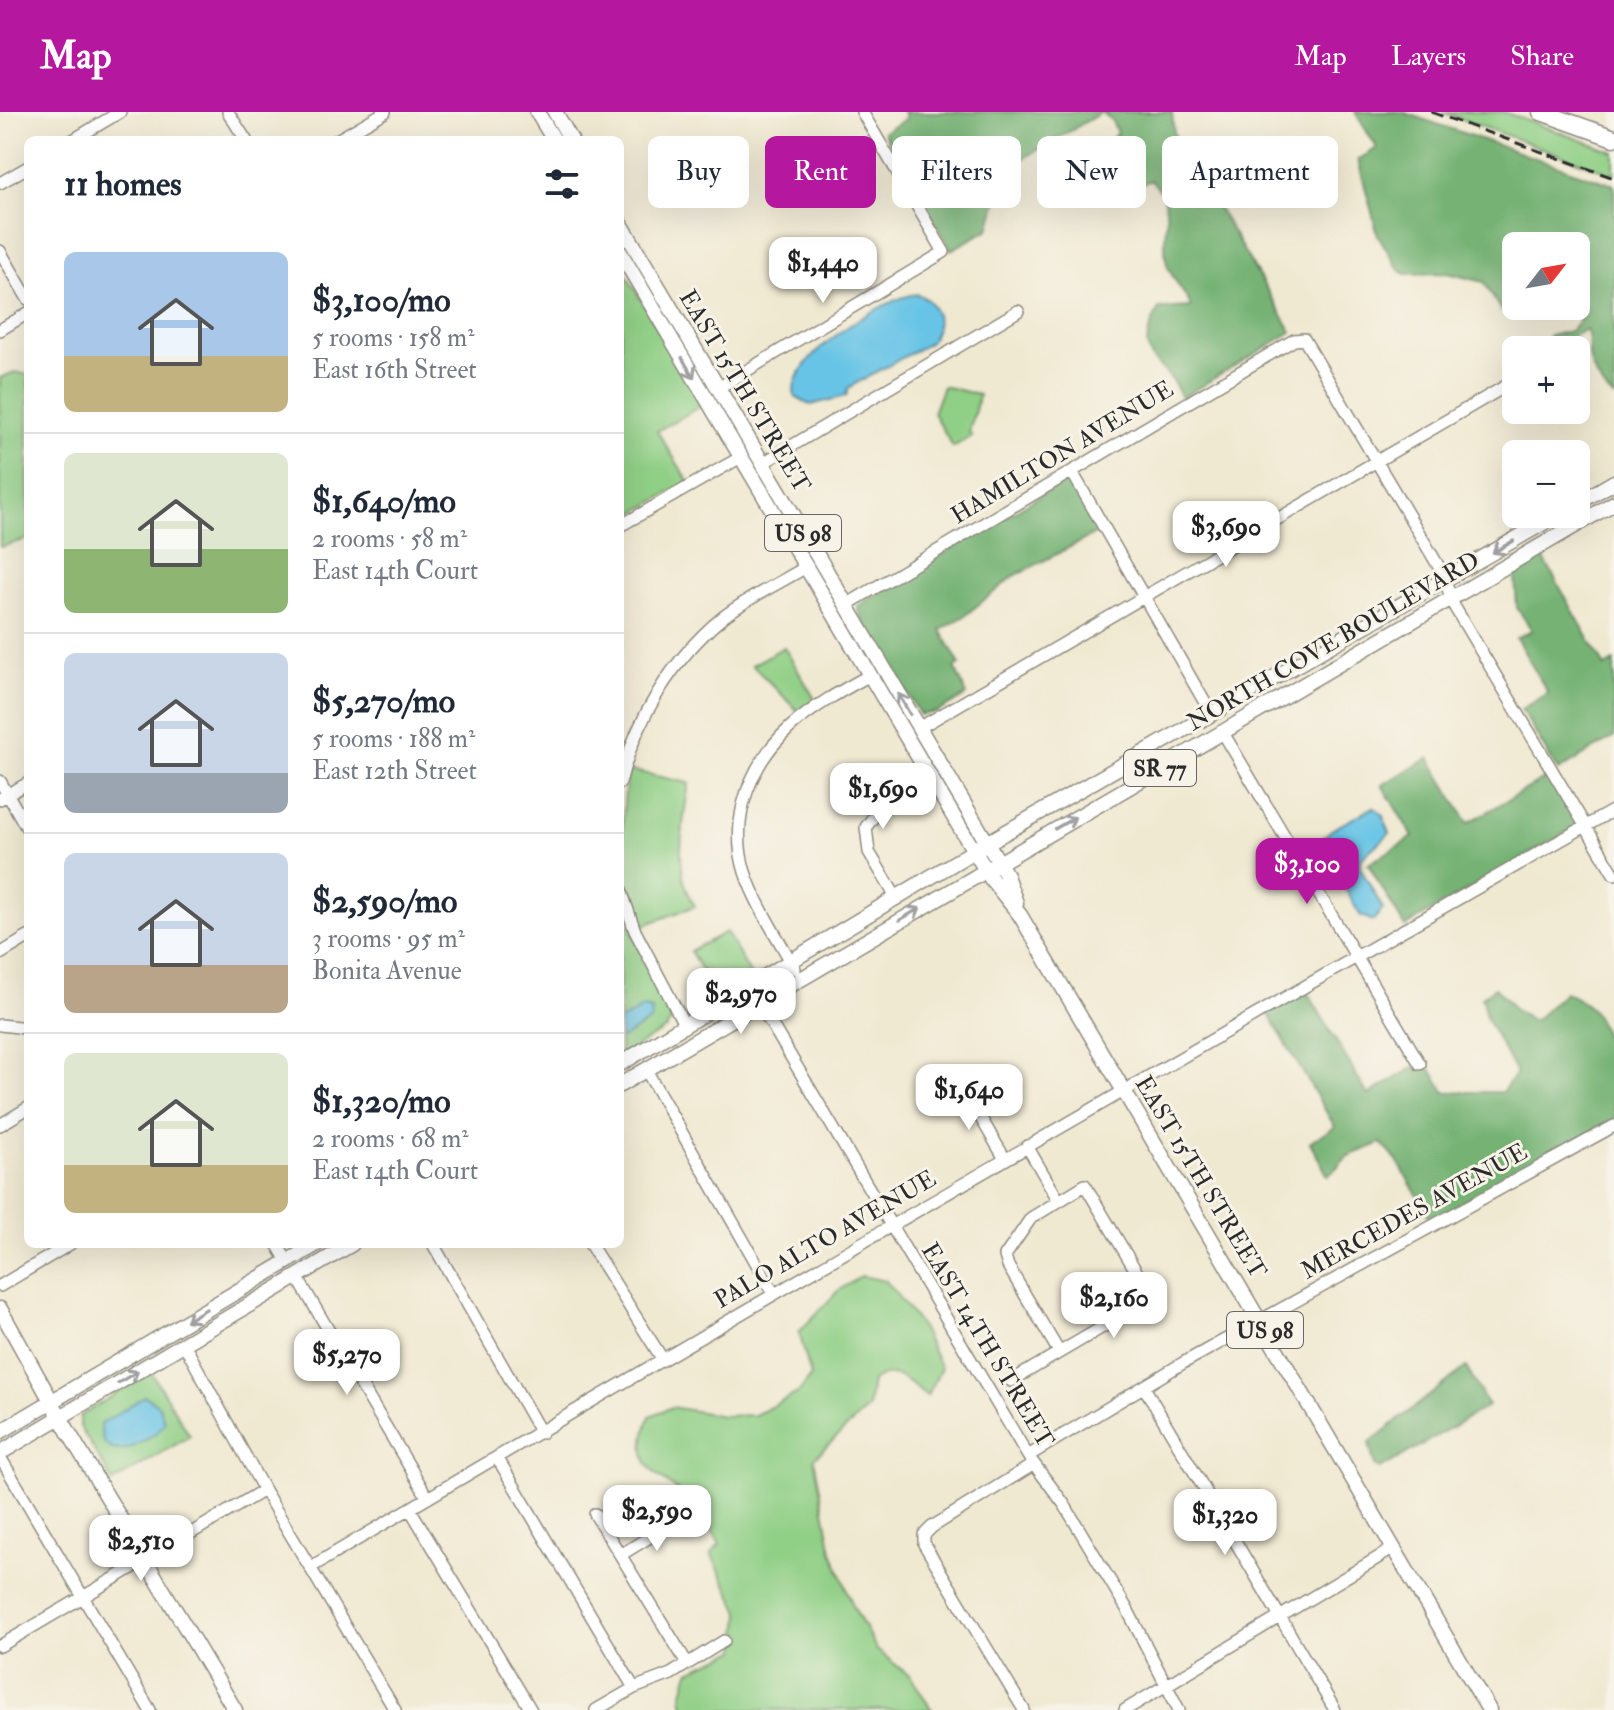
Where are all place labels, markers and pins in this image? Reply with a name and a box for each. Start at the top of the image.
pin: $1,440 [758,237,888,305]
pin: $3,690 [1161,501,1291,569]
pin: $1,690 [818,763,948,831]
pin: $3,100 [1242,838,1372,906]
pin: $2,970 [676,968,806,1036]
pin: $1,640 [904,1064,1034,1132]
pin: $2,160 [1049,1272,1179,1340]
pin: $5,270 [282,1329,412,1397]
pin: $2,590 [592,1485,722,1553]
pin: $1,320 [1160,1489,1290,1557]
pin: $2,510 [76,1515,206,1583]

